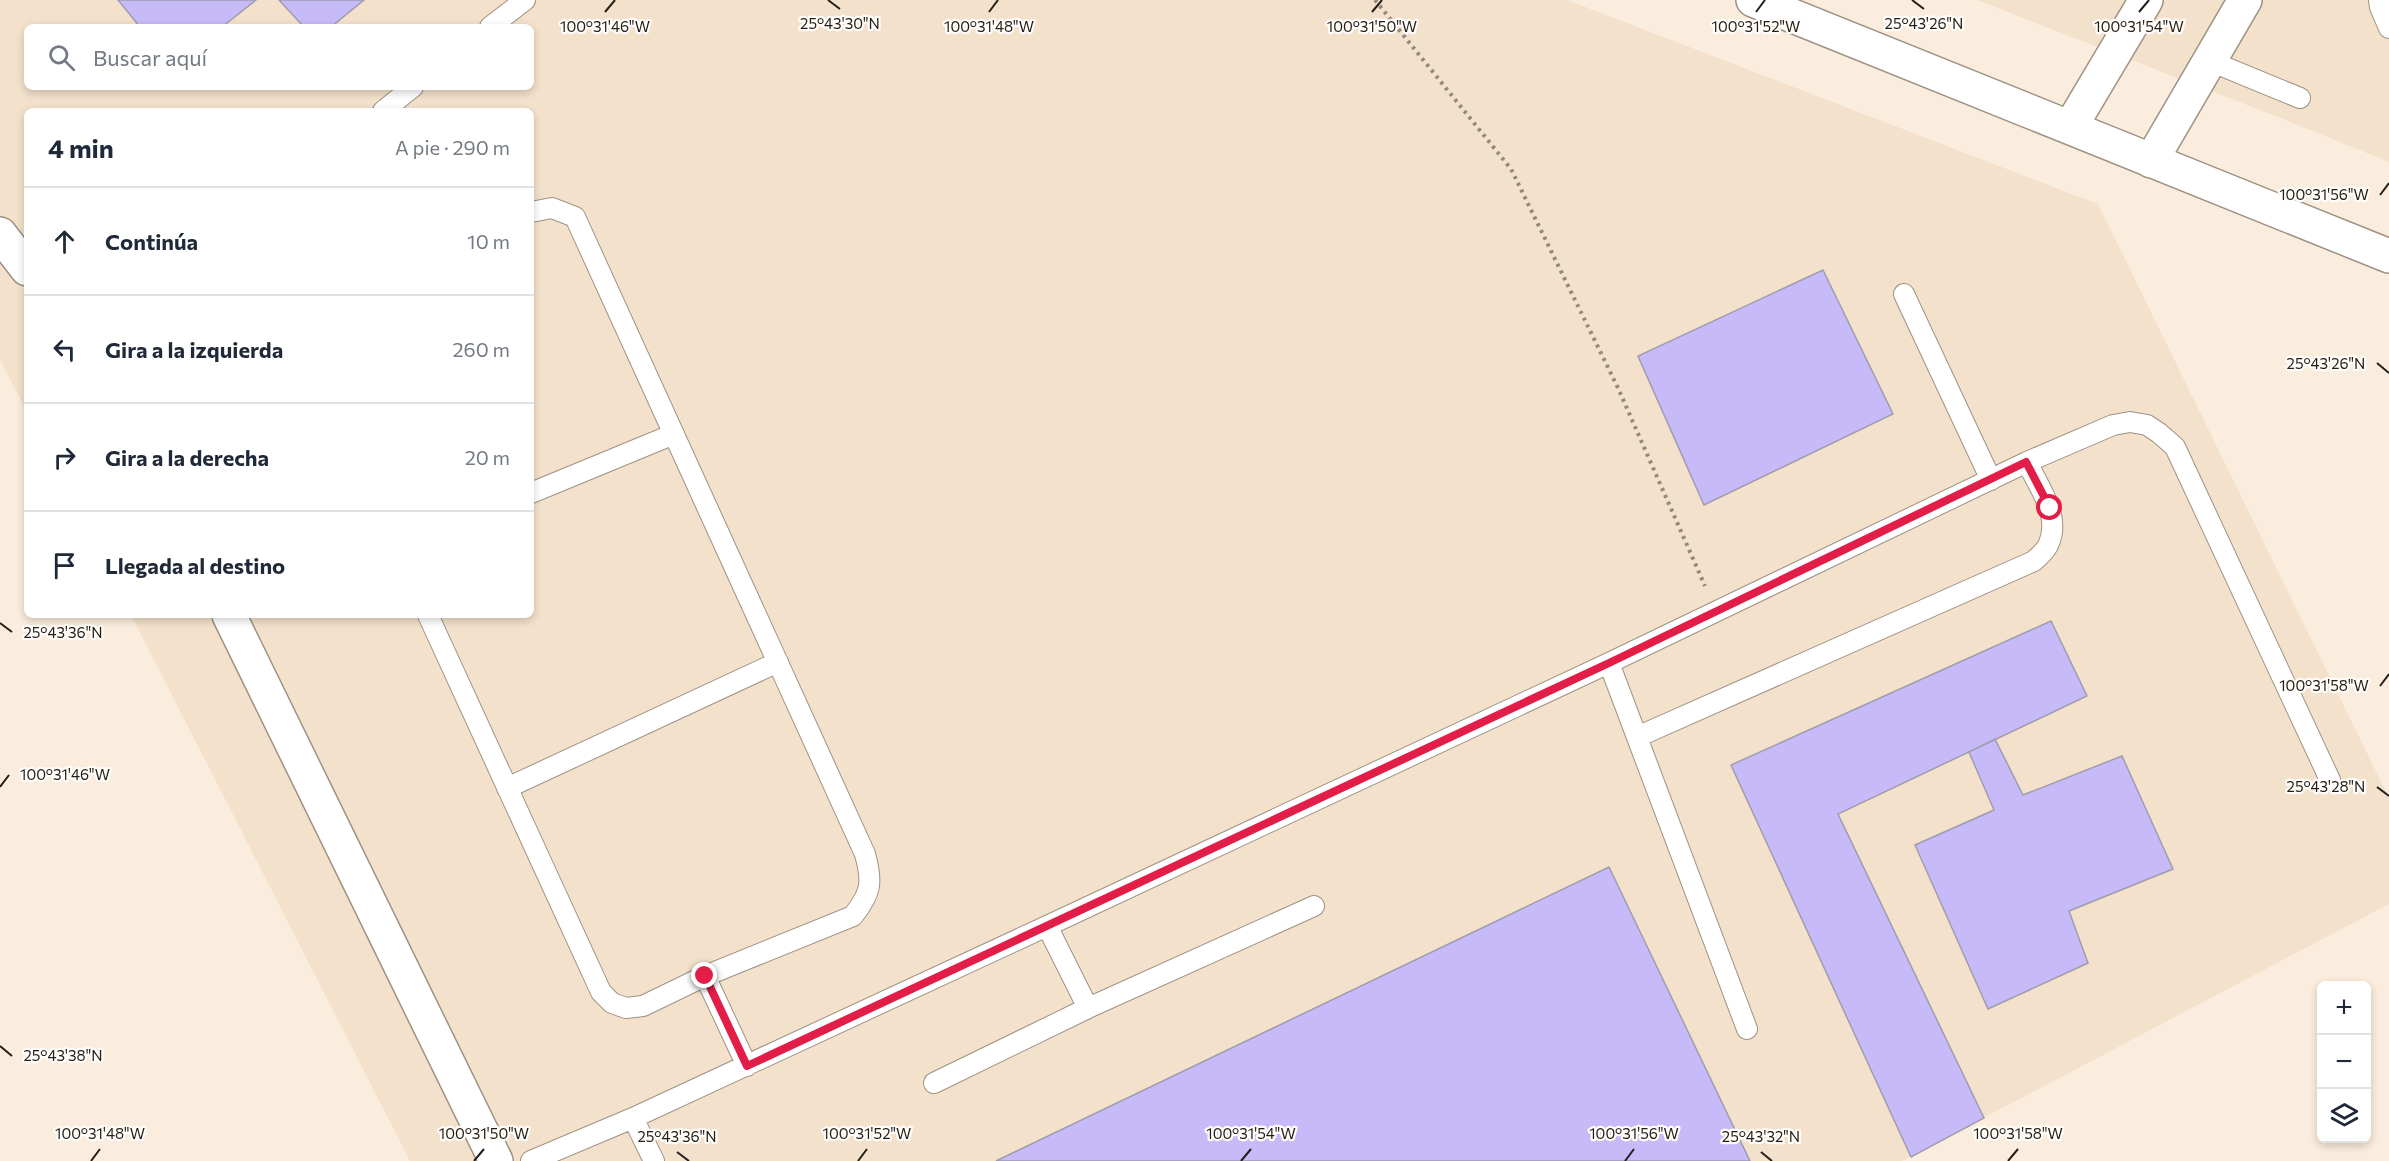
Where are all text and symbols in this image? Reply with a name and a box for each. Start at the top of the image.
text: 25°43'30"N [800,14,880,32]
text: 25°43'26"N [1885,14,1963,32]
text: 100°31'46"W [560,17,650,35]
text: 100°31'48"W [944,17,1034,35]
text: 100°31'50"W [1327,17,1417,35]
text: 100°31'52"W [1712,17,1800,35]
text: 100°31'54"W [2094,17,2184,35]
search box [24,24,534,90]
icon: search [45,41,78,74]
text: Buscar aquí [93,44,207,71]
text: 4 min [48,132,114,163]
text: A pie · 290 m [395,135,510,159]
text: 100°31'56"W [2279,185,2369,203]
icon: ahead [48,225,81,258]
text: Continúa [105,228,198,255]
text: 10 m [467,229,510,253]
icon: left [48,333,81,366]
text: Gira a la izquierda [105,336,283,363]
text: 260 m [452,337,510,361]
text: 25°43'26"N [2287,354,2365,372]
icon: right [48,441,81,474]
text: Gira a la derecha [105,444,269,471]
text: 20 m [465,445,510,469]
route start [2036,494,2062,520]
icon: arrive [48,549,81,582]
text: Llegada al destino [105,552,285,579]
text: 25°43'36"N [23,623,103,641]
text: 100°31'58"W [2279,676,2369,694]
text: 100°31'46"W [20,765,110,783]
text: 25°43'28"N [2287,777,2365,795]
route end [691,962,717,988]
map controls [2317,981,2371,1143]
button: + [2317,981,2371,1035]
button: − [2317,1035,2371,1089]
text: 25°43'38"N [23,1046,103,1064]
button: layers [2317,1089,2371,1143]
text: 100°31'48"W [55,1124,145,1142]
text: 100°31'50"W [439,1124,529,1142]
text: 100°31'52"W [823,1124,911,1142]
text: 100°31'54"W [1206,1124,1296,1142]
text: 100°31'56"W [1589,1124,1679,1142]
text: 100°31'58"W [1973,1124,2063,1142]
text: 25°43'36"N [637,1127,717,1145]
text: 25°43'32"N [1722,1127,1800,1145]

